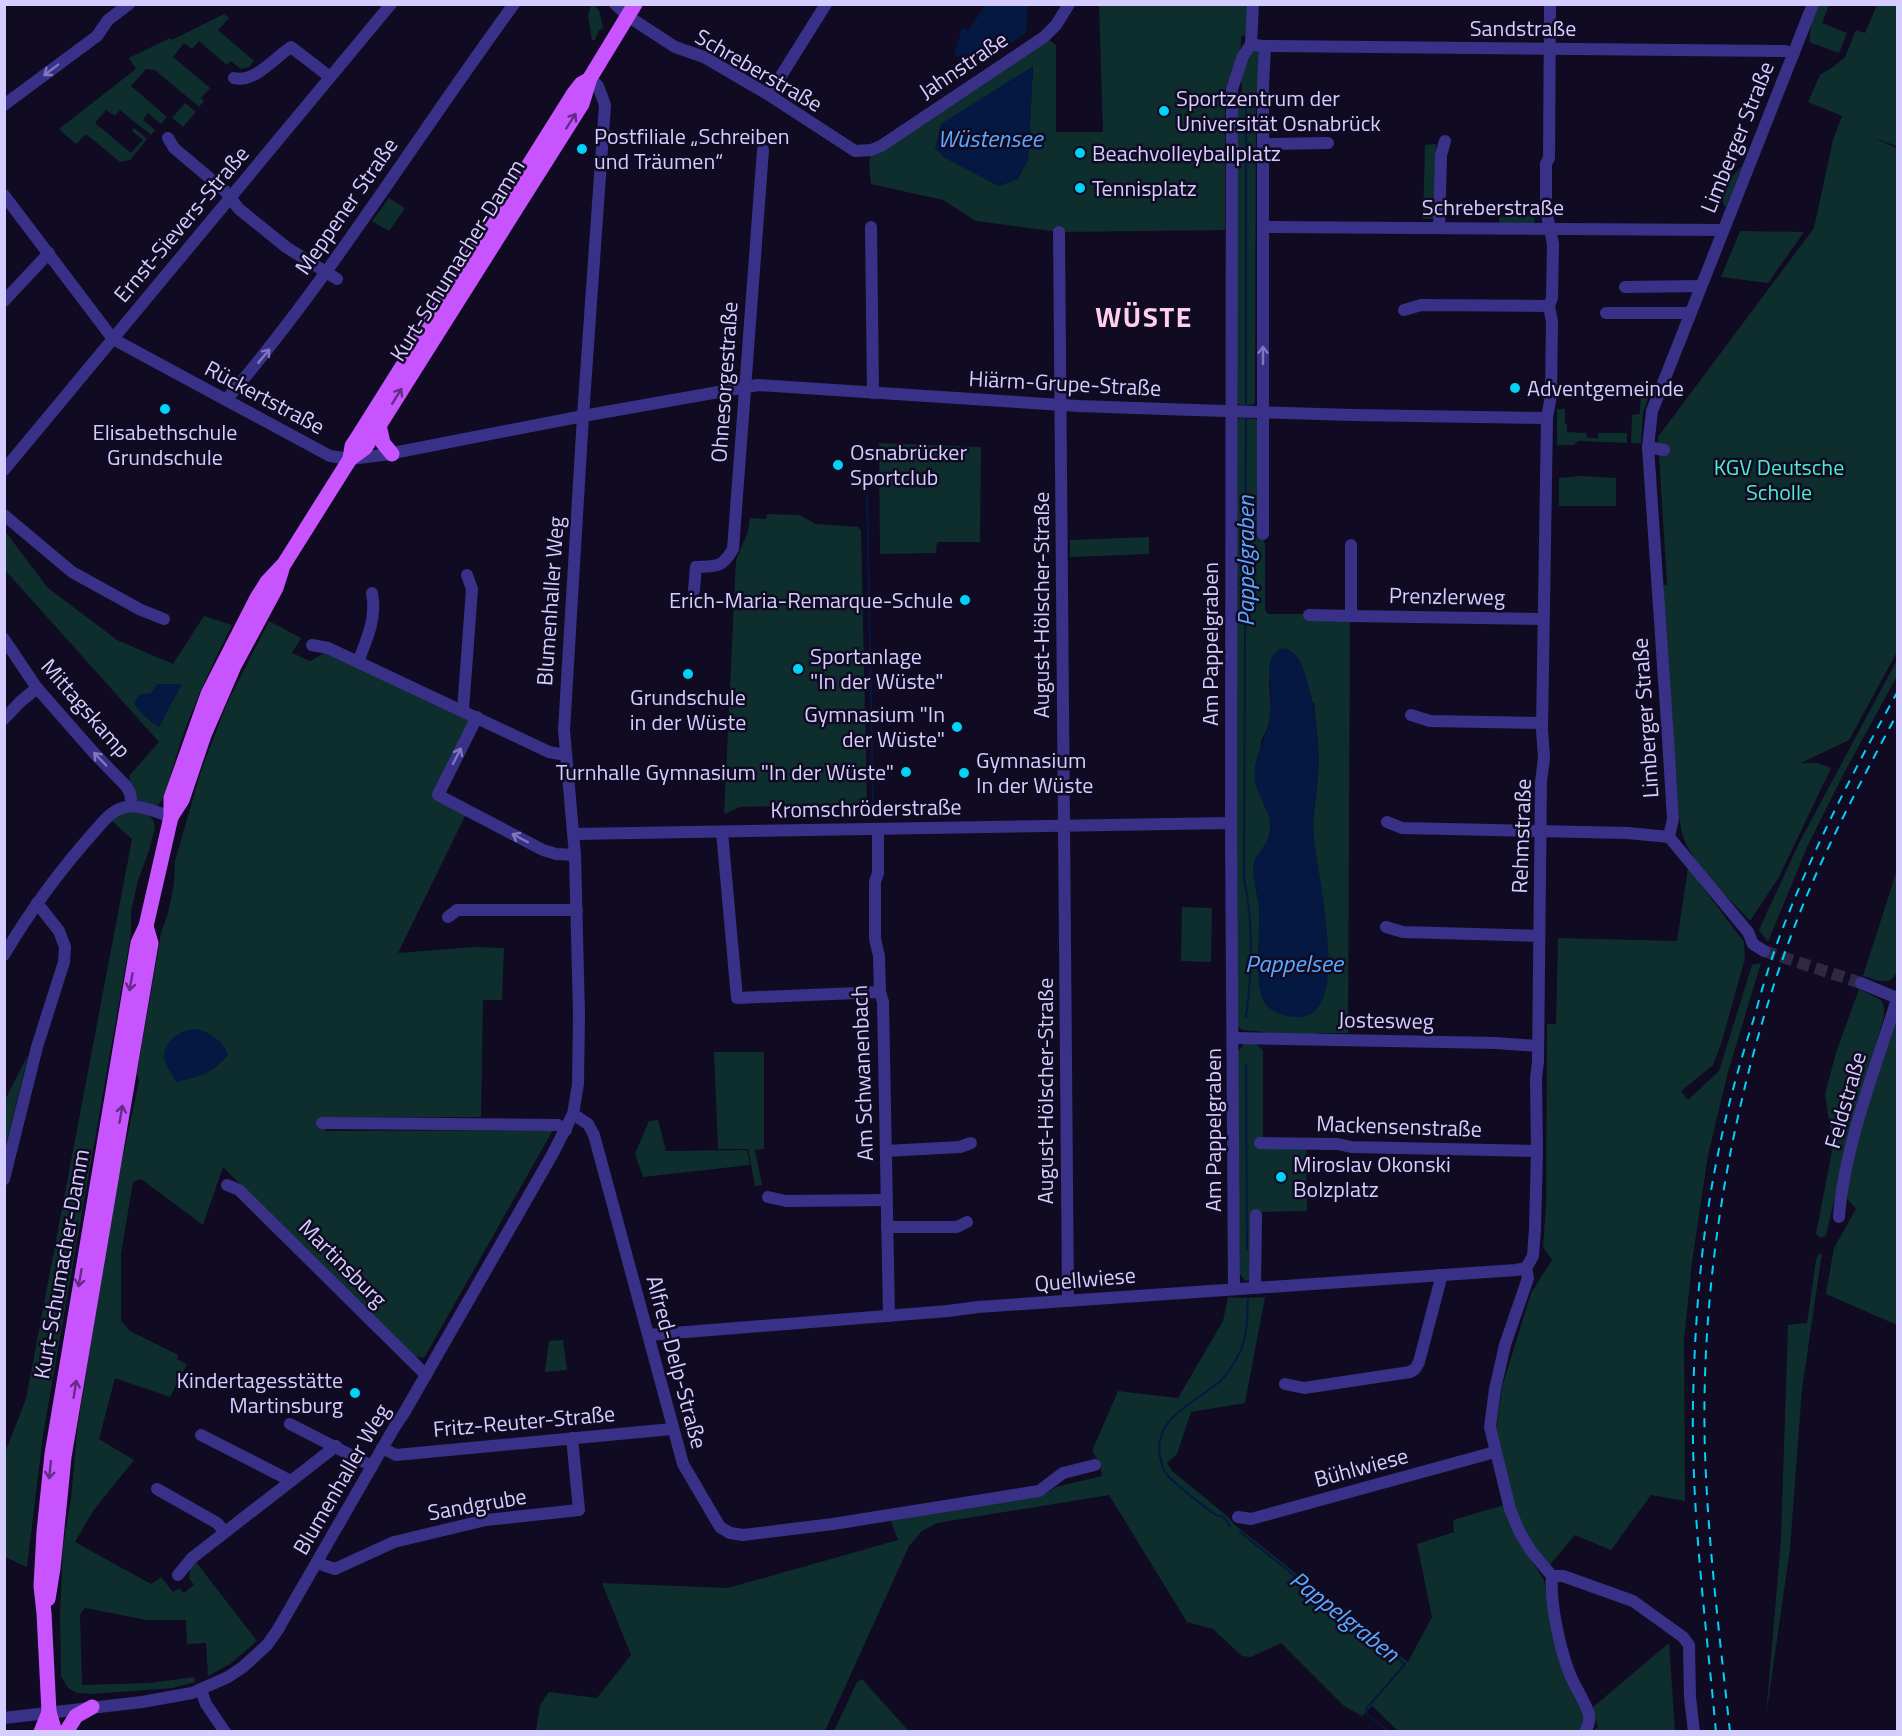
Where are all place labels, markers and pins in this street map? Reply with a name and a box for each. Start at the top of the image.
place label: Sportzentrum der Universität Osnabrück [1176,81,1381,140]
marker: Sportzentrum der Universität Osnabrück [1157,104,1171,118]
place label: Postfiliale „Schreiben und Träumen“ [594,119,790,178]
place label: Beachvolleyballplatz [1092,136,1281,170]
marker: Postfiliale „Schreiben und Träumen“ [575,142,589,156]
marker: Beachvolleyballplatz [1073,146,1087,160]
place label: Tennisplatz [1092,171,1197,205]
marker: Tennisplatz [1073,181,1087,195]
place label: Adventgemeinde [1527,371,1684,405]
marker: Adventgemeinde [1508,381,1522,395]
marker: Elisabethschule Grundschule [158,402,172,416]
place label: Elisabethschule Grundschule [93,415,237,474]
place label: Osnabrücker Sportclub [850,435,967,494]
marker: Osnabrücker Sportclub [831,458,845,472]
place label: Erich-Maria-Remarque-Schule [669,583,953,617]
marker: Erich-Maria-Remarque-Schule [958,593,972,607]
place label: Sportanlage "In der Wüste" [810,639,943,698]
marker: Sportanlage "In der Wüste" [791,662,805,676]
marker: Grundschule in der Wüste [681,667,695,681]
place label: Grundschule in der Wüste [630,680,746,739]
place label: Gymnasium "In der Wüste" [804,697,945,756]
marker: Gymnasium "In der Wüste" [950,720,964,734]
place label: Gymnasium In der Wüste [976,743,1093,802]
place label: Turnhalle Gymnasium "In der Wüste" [556,755,894,789]
marker: Turnhalle Gymnasium "In der Wüste" [899,765,913,779]
marker: Gymnasium In der Wüste [957,766,971,780]
place label: Miroslav Okonski Bolzplatz [1293,1147,1451,1206]
marker: Miroslav Okonski Bolzplatz [1274,1170,1288,1184]
place label: Kindertagesstätte Martinsburg [177,1363,343,1422]
marker: Kindertagesstätte Martinsburg [348,1386,362,1400]

